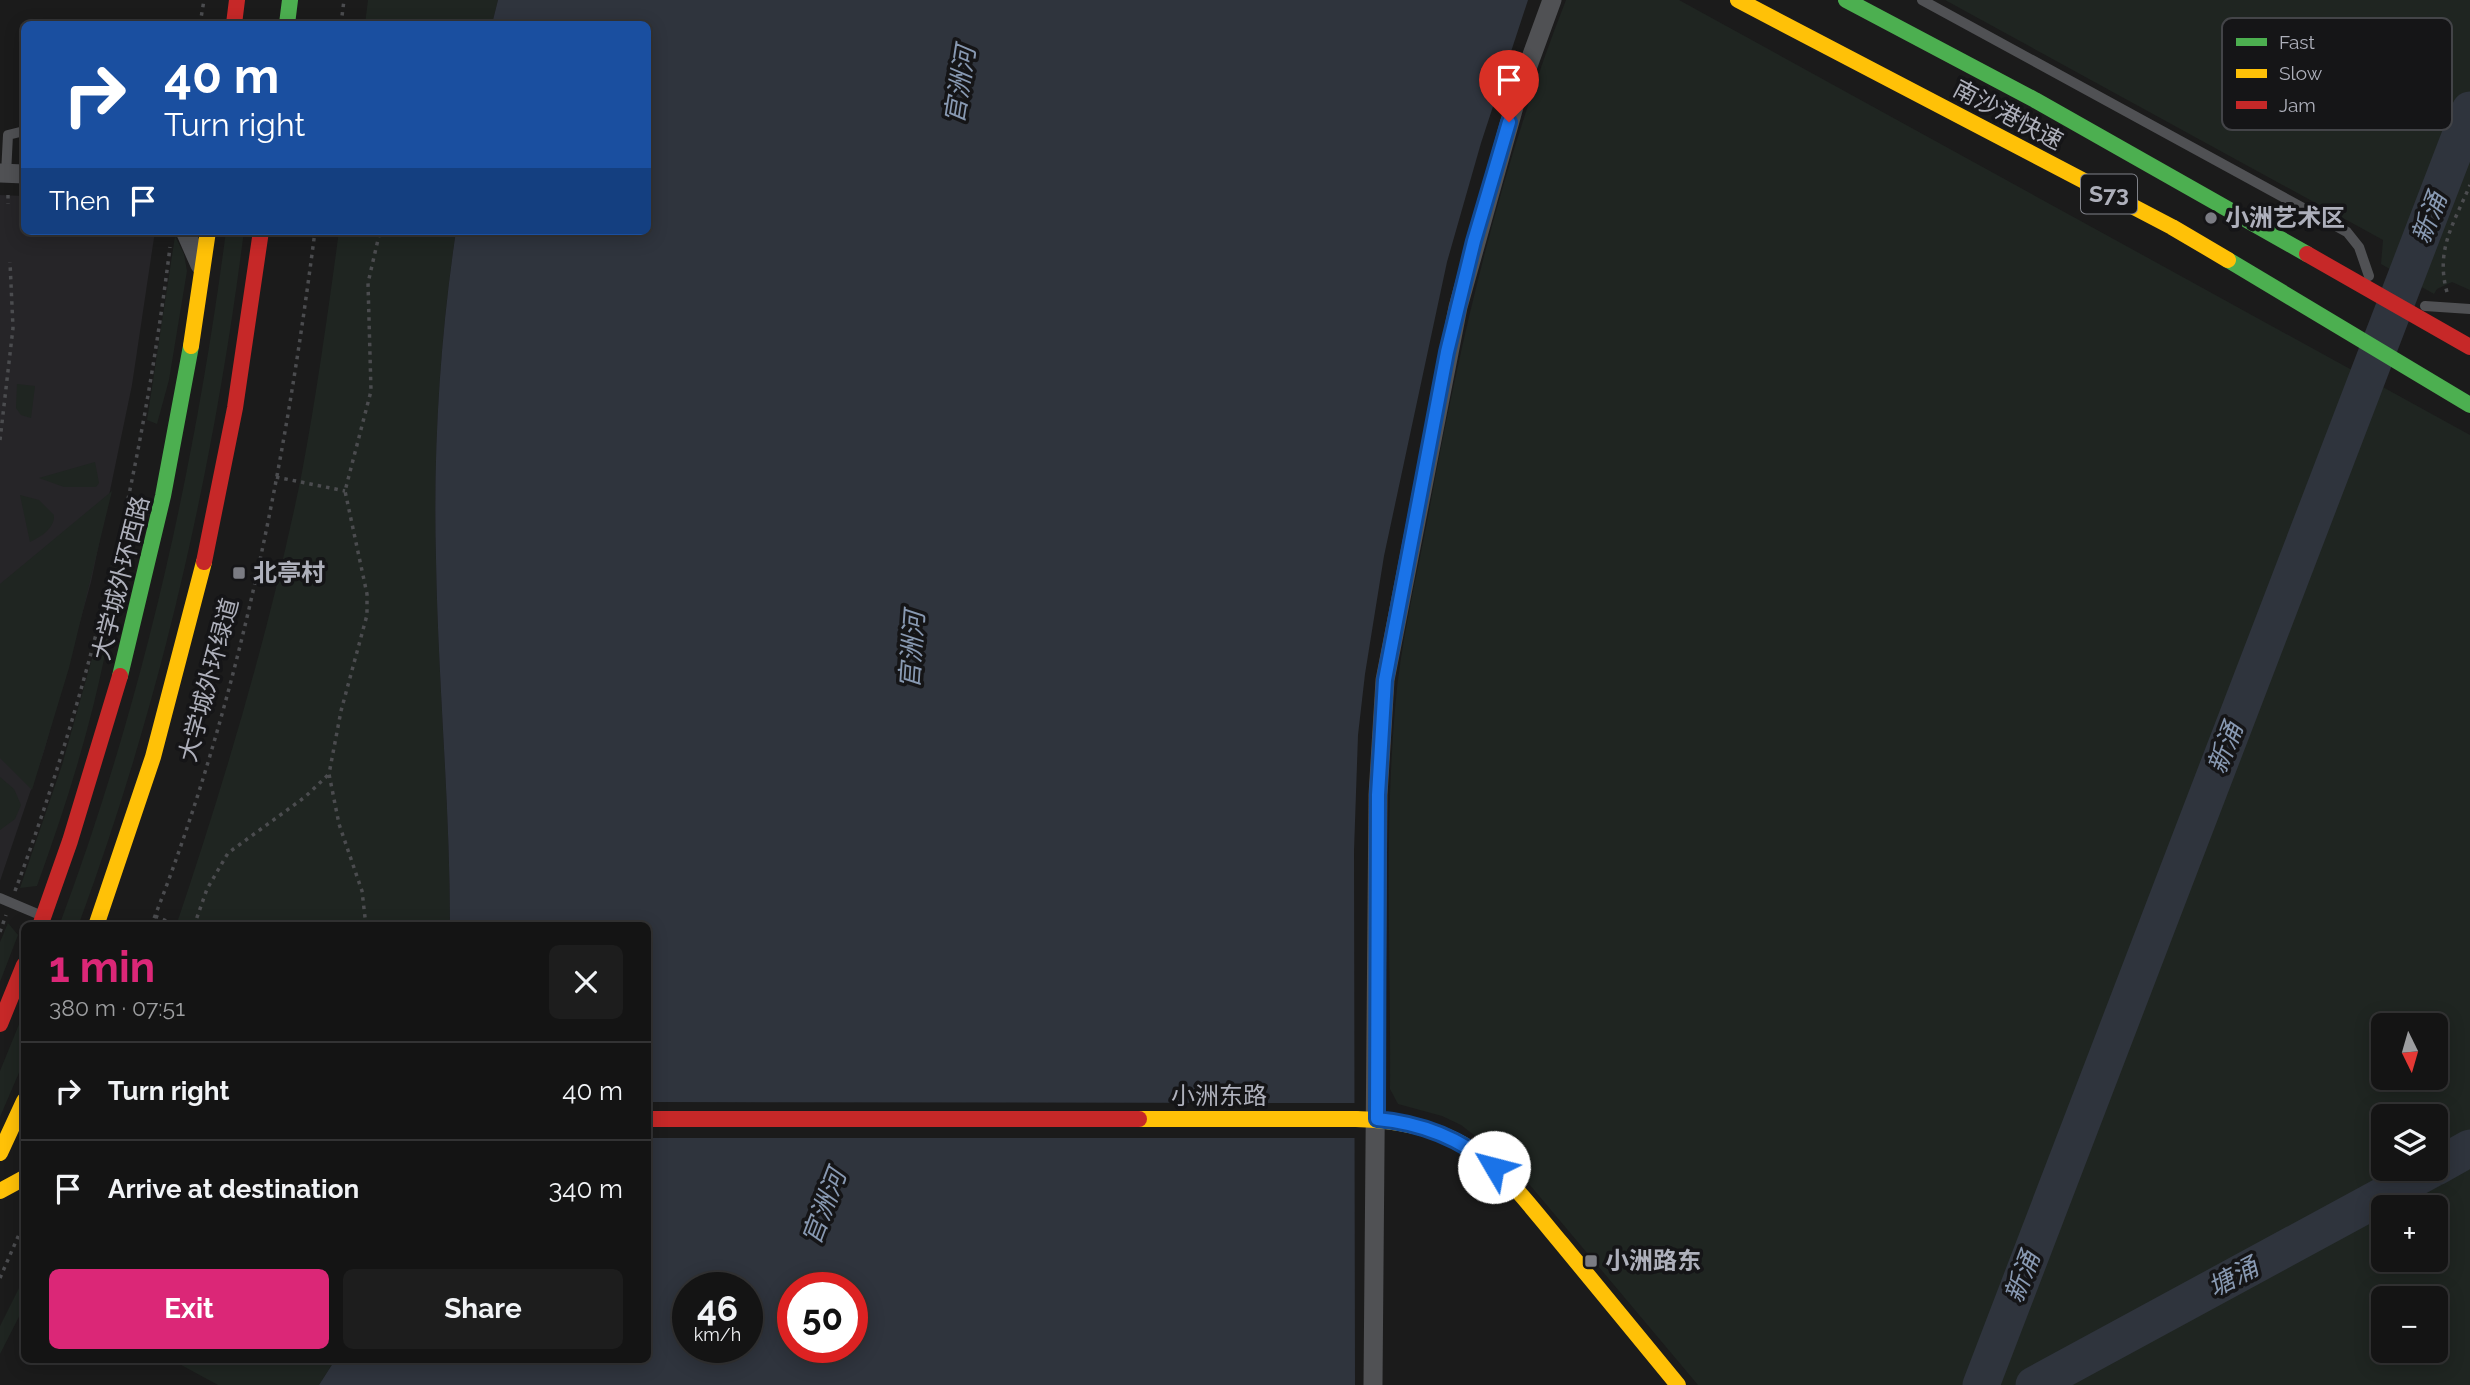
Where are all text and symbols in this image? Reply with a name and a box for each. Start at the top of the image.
legend [2222,18,2452,130]
text: Fast [2279,31,2315,53]
water label: 官洲河 [939,39,982,126]
text: 40 m [164,47,279,104]
icon: right [49,49,140,140]
pin [1479,50,1539,122]
icon: arrive [1490,61,1528,99]
text: Slow [2279,62,2323,84]
street label: 南沙港快速 [1948,74,2068,156]
text: Jam [2279,94,2316,116]
text: Turn right [164,106,305,143]
road number: S73 [2081,174,2137,214]
icon: arrive [124,182,162,220]
text: Then [49,186,110,216]
water label: 新涌 [2406,186,2453,248]
place label: 小洲艺术区 [2225,203,2345,232]
marker: 小洲艺术区 [2203,210,2219,226]
street label: 大学城外环西路 [86,493,155,663]
place label: 北亭村 [253,558,325,587]
marker: 北亭村 [231,565,247,581]
street label: 大学城外环绿道 [173,595,244,765]
water label: 官洲河 [894,605,930,690]
water label: 新涌 [2202,716,2249,778]
text: 1 min [49,943,155,992]
button: close [549,945,623,1019]
text: 380 m · 07:51 [49,994,185,1021]
north arrow [2371,1013,2448,1090]
map controls [2371,1013,2448,1363]
icon: right [49,1072,87,1110]
text: Turn right [108,1076,229,1106]
text: 40 m [562,1076,623,1106]
street label: 小洲东路 [1171,1081,1267,1110]
button: layers [2371,1104,2448,1181]
position arrow [1457,1130,1531,1204]
water label: 官洲河 [796,1161,854,1249]
icon: arrive [49,1170,87,1208]
text: Arrive at destination [108,1174,359,1204]
text: 340 m [548,1174,623,1204]
button: + [2371,1195,2448,1272]
water label: 新涌 [1999,1245,2046,1307]
place label: 小洲路东 [1605,1246,1701,1275]
water label: 塘涌 [2203,1250,2266,1302]
marker: 小洲路东 [1583,1253,1599,1269]
button: Exit [49,1269,329,1349]
button: Share [343,1269,623,1349]
speed limit sign: 50 [777,1272,868,1363]
button: − [2371,1286,2448,1363]
text: 46 [697,1288,738,1329]
text: km/h [694,1324,741,1345]

